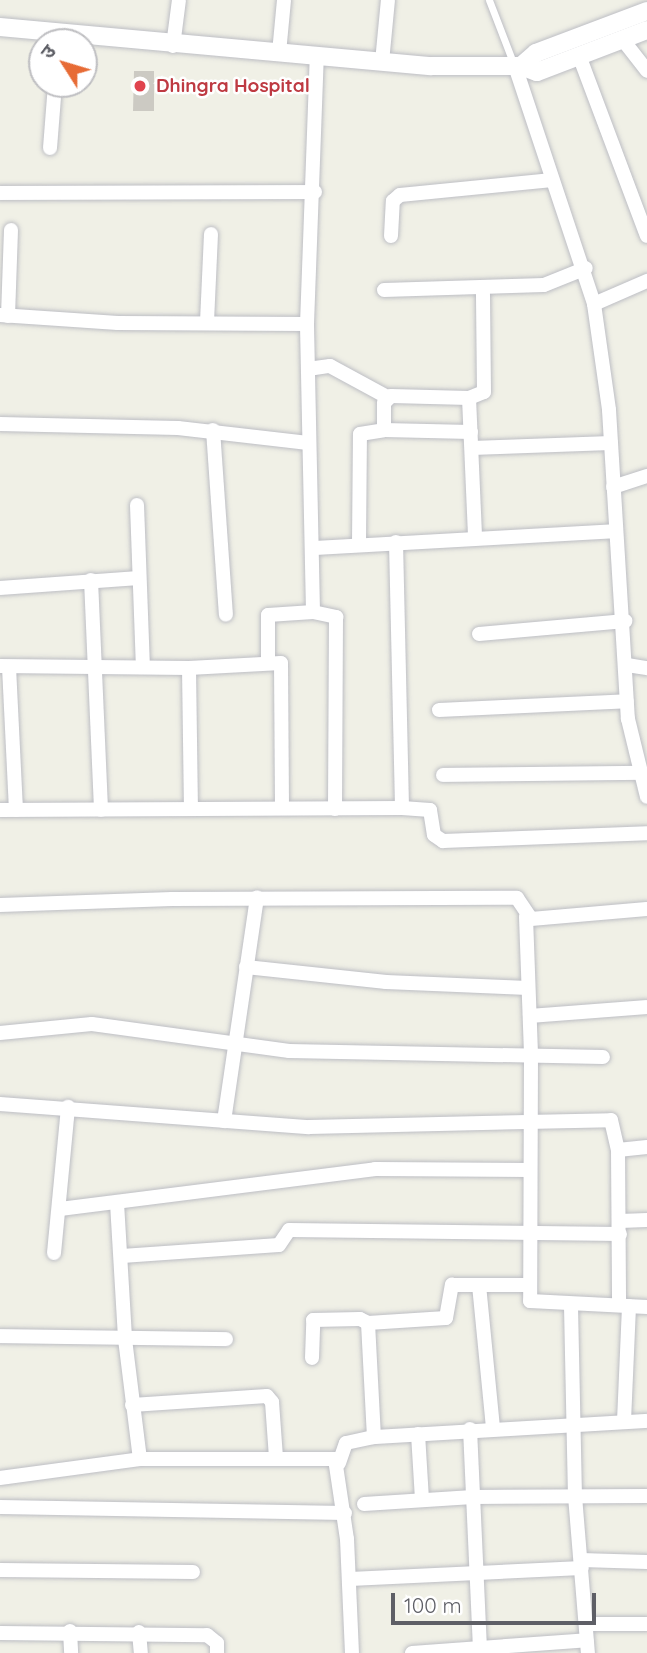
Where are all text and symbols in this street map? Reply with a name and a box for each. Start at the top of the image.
north arrow [28,28,98,98]
text: उ [35,40,61,63]
place label: Dhingra Hospital [156,75,310,97]
marker: Dhingra Hospital [130,76,150,96]
scale bar [395,1580,600,1624]
text: 100 m [404,1592,462,1618]

